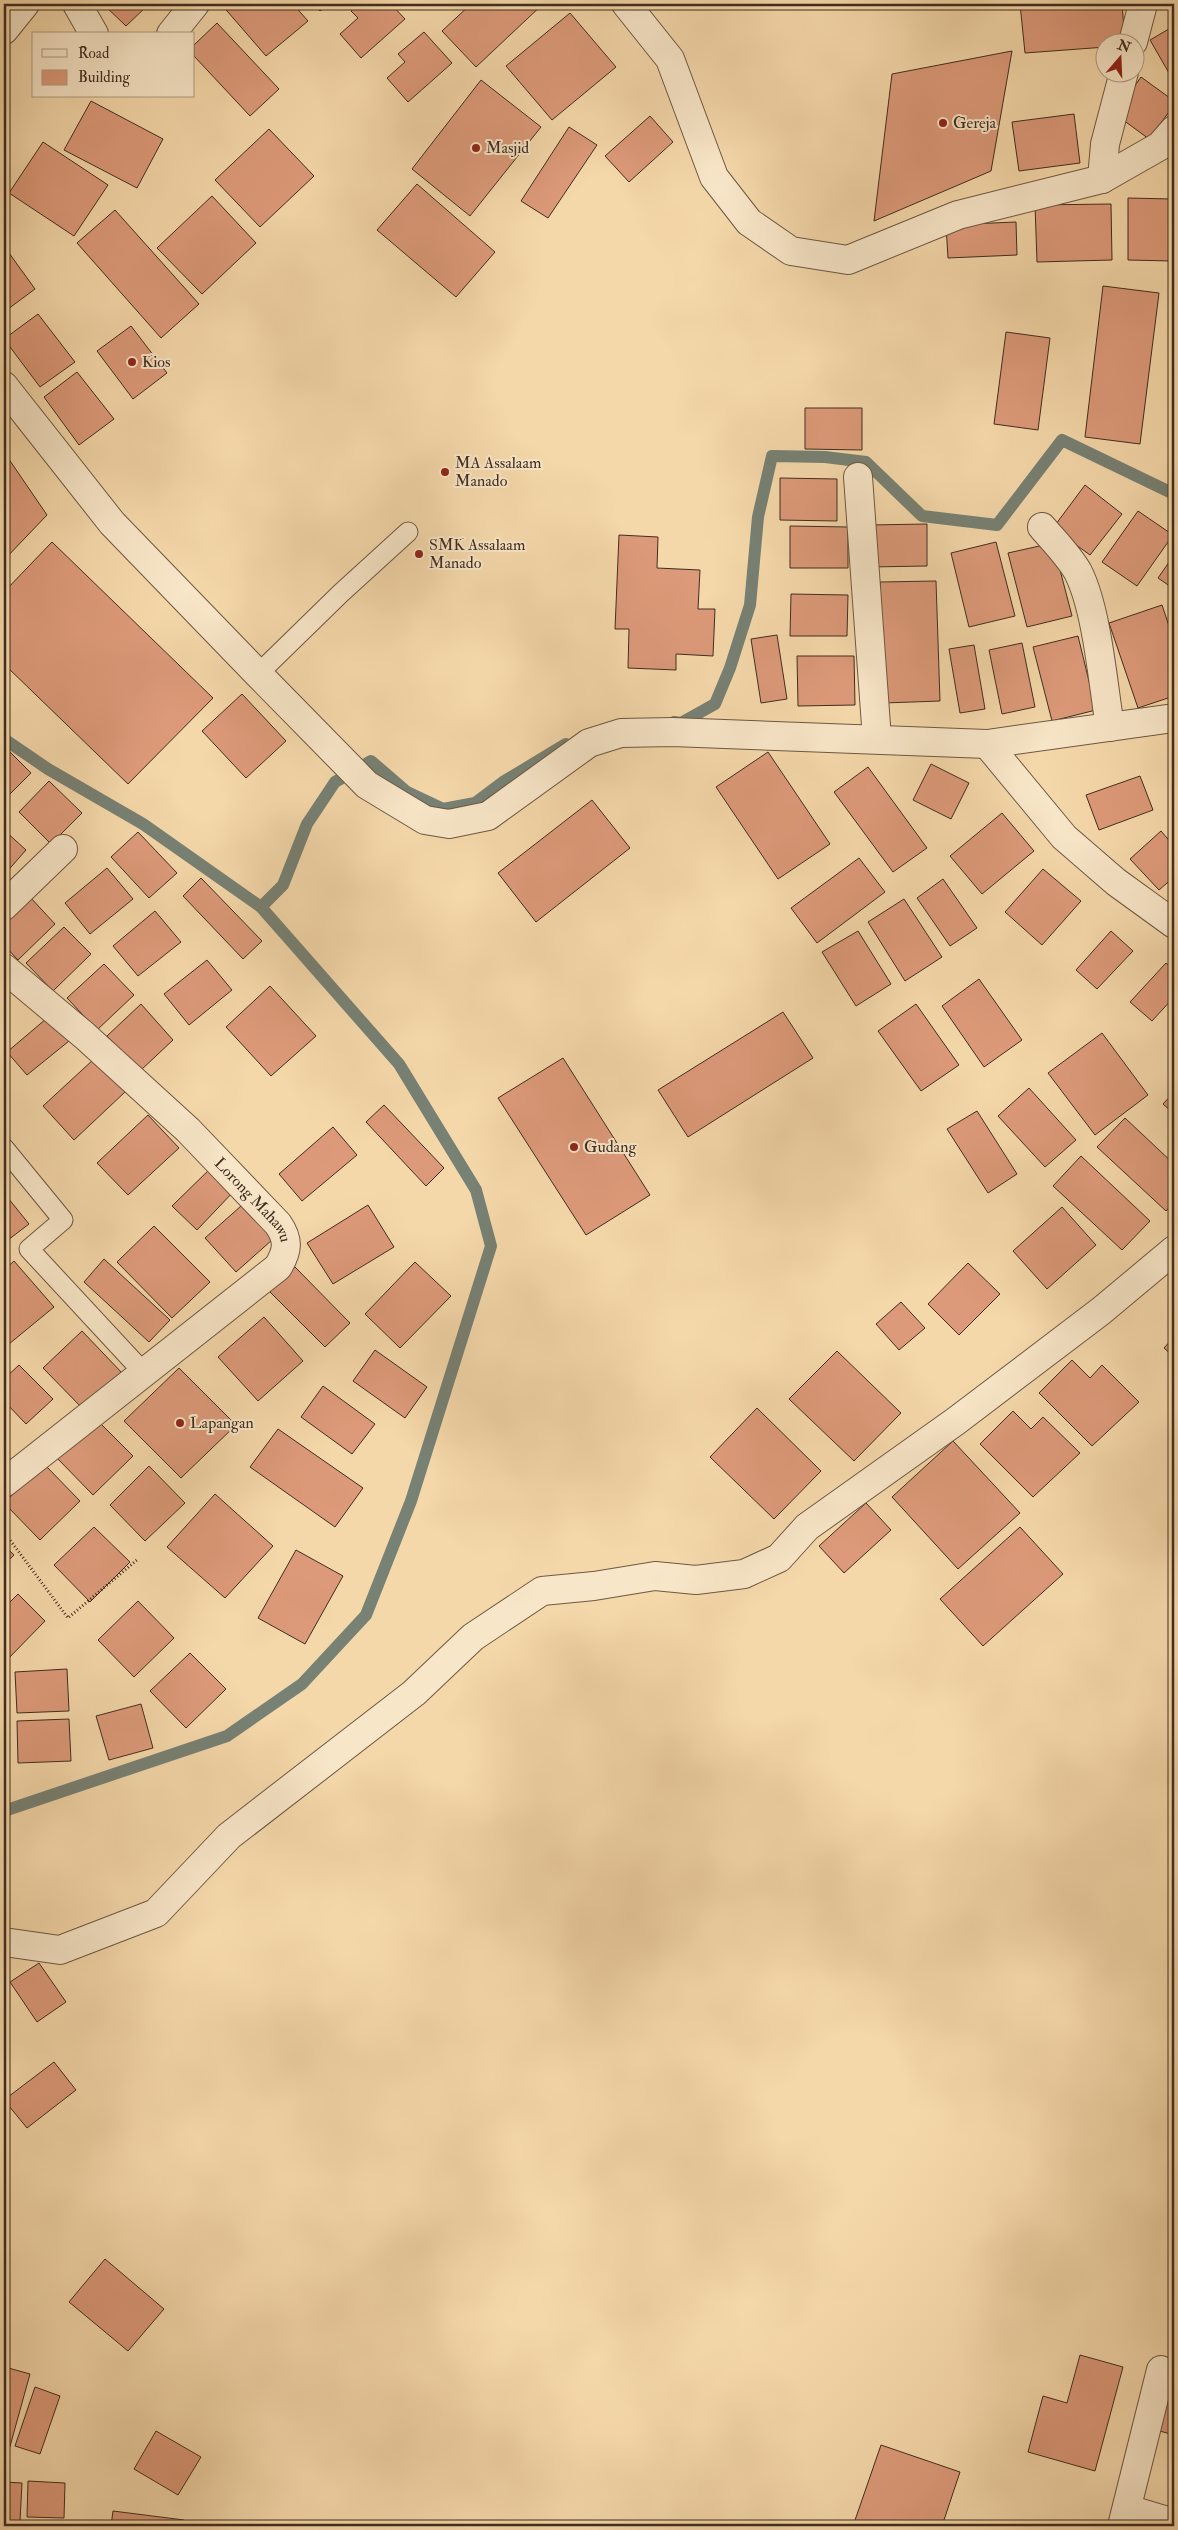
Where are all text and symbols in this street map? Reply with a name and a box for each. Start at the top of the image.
legend [32,32,195,98]
north arrow [1096,32,1146,82]
text: N [1114,36,1133,56]
text: Road [78,44,110,63]
text: Building [78,68,130,87]
place label: Gereja [953,113,996,133]
marker: Gereja [937,117,949,129]
place label: Masjid [486,138,529,158]
marker: Masjid [470,142,482,154]
place label: Kios [142,352,171,372]
marker: Kios [126,356,138,368]
place label: MA Assalaam Manado [455,453,542,491]
marker: MA Assalaam Manado [439,466,451,478]
place label: SMK Assalaam Manado [429,535,526,573]
marker: SMK Assalaam Manado [413,548,425,560]
place label: Gudang [584,1137,637,1157]
marker: Gudang [568,1141,580,1153]
street label: Lorong Mahawu [210,1153,296,1244]
place label: Lapangan [190,1413,254,1434]
marker: Lapangan [174,1417,186,1429]

